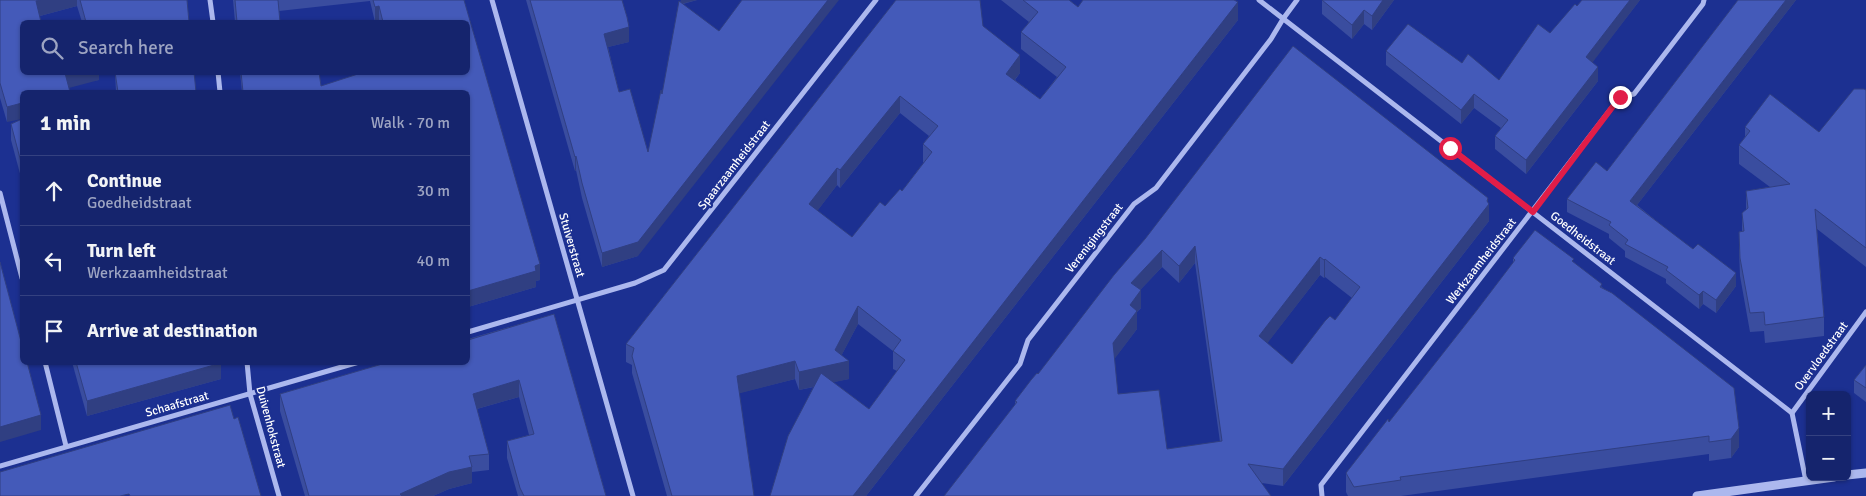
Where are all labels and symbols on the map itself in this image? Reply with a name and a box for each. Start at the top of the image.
route end [1609,86,1632,109]
street label: Spaarzaamheidstraat [695,118,774,213]
route start [1439,137,1462,160]
street label: Verenigingstraat [1062,200,1126,276]
street label: Goedheidstraat [1547,208,1618,268]
street label: Stuiverstraat [555,211,588,279]
street label: Werkzaamheidstraat [1443,215,1520,307]
street label: Overvloedstraat [1791,319,1851,394]
street label: Duivenhokstraat [252,385,289,470]
street label: Schaafstraat [144,388,210,421]

